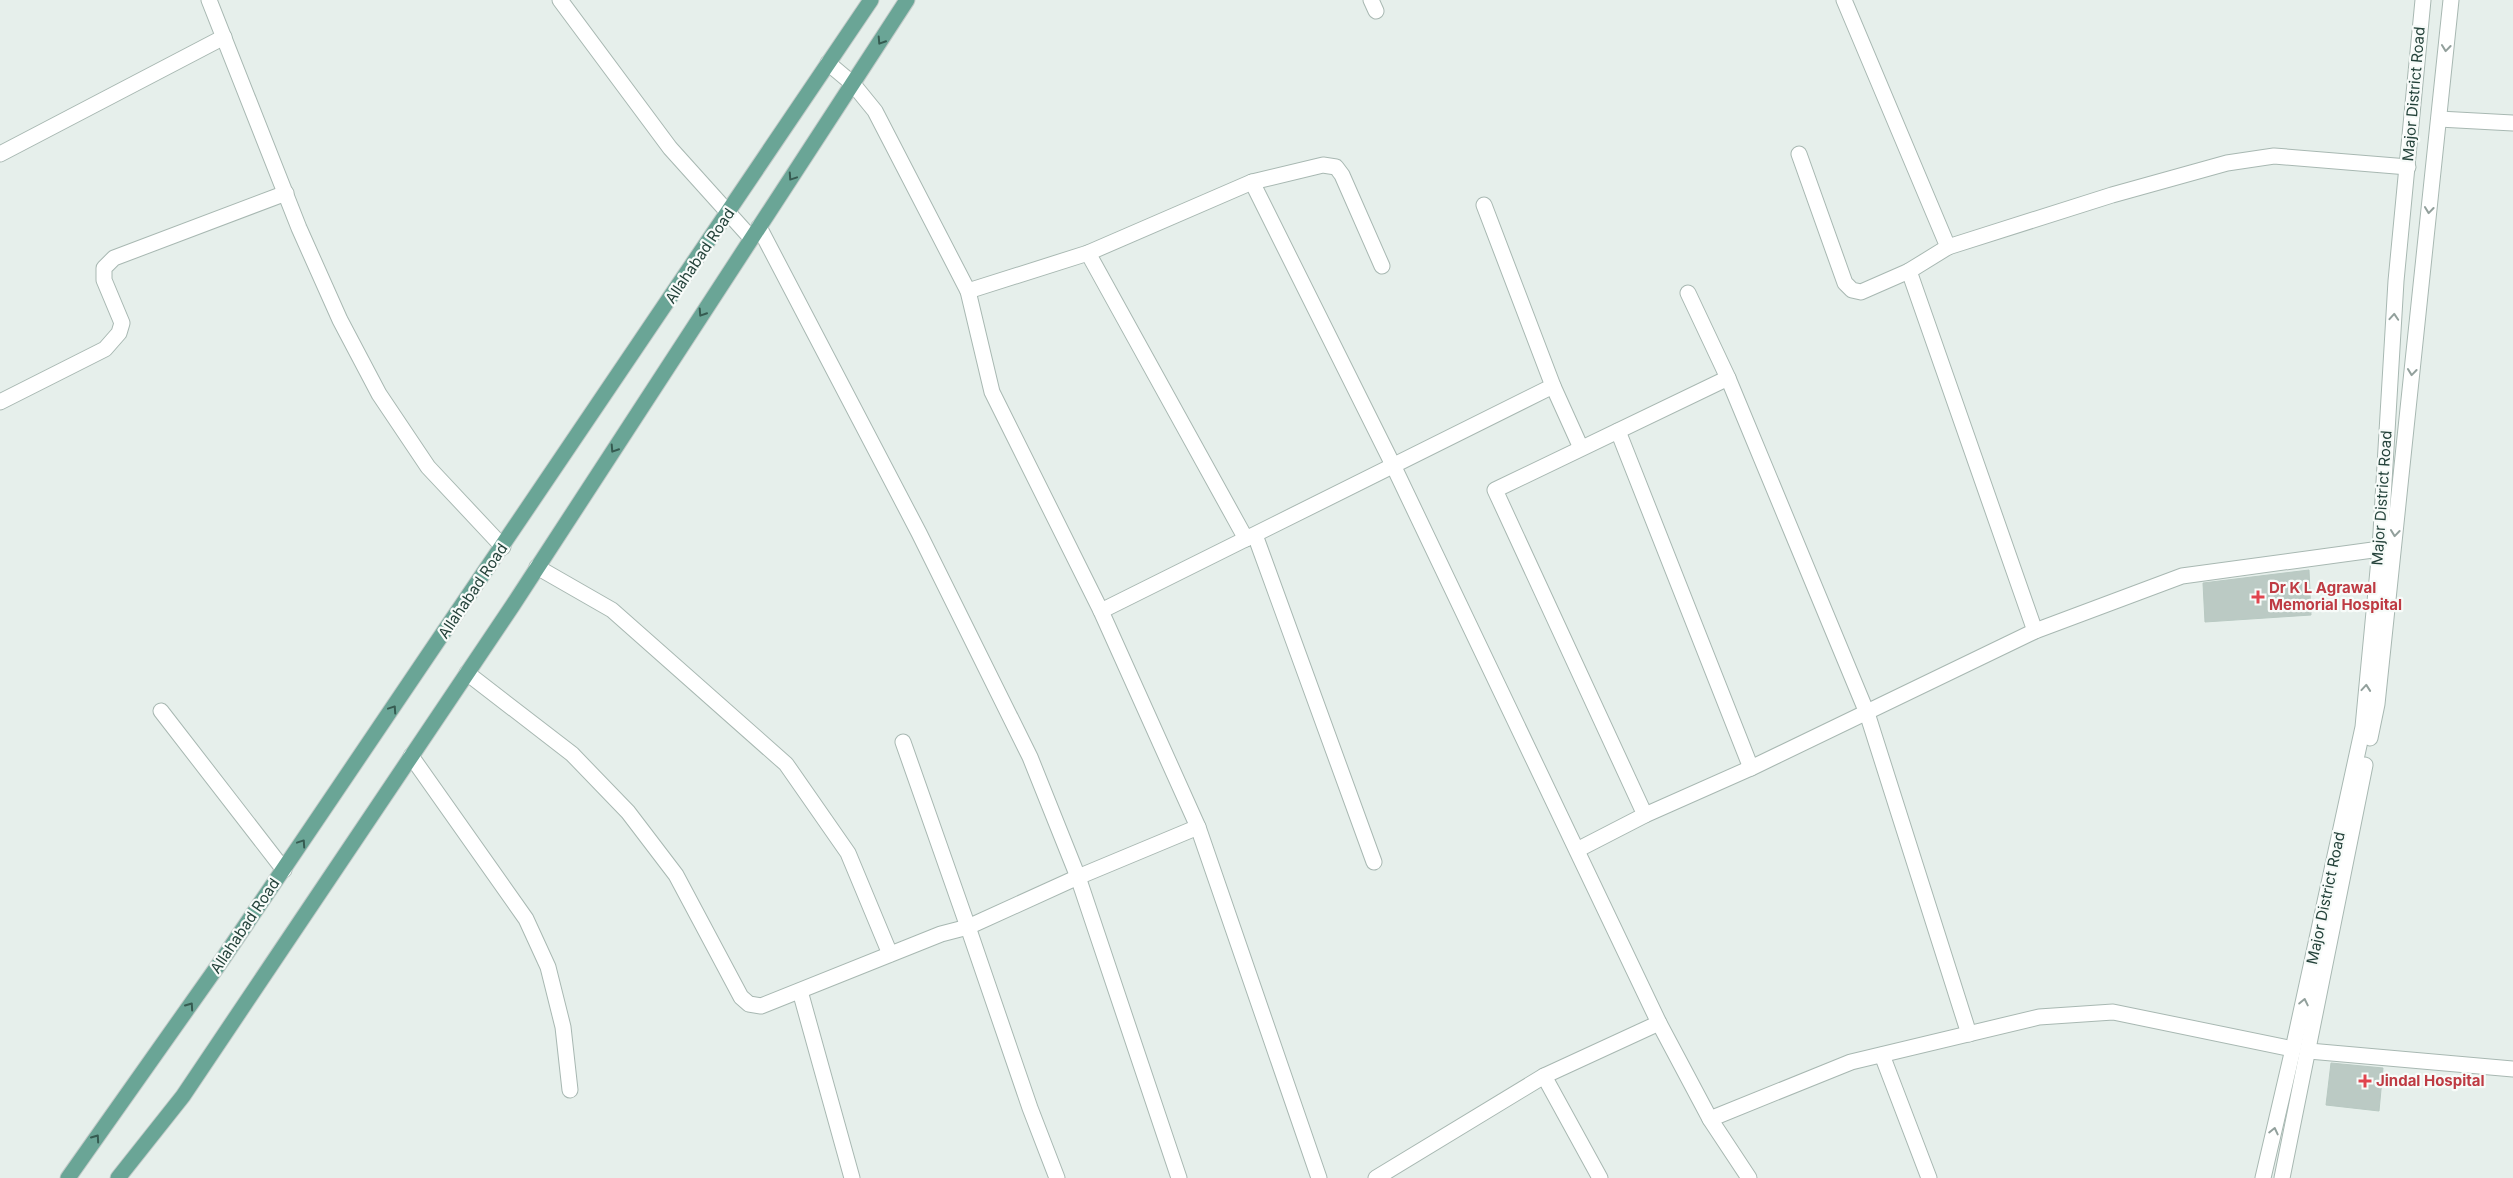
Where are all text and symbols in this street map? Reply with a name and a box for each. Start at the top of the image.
street label: Major District Road [2398,26,2429,162]
one-way arrow [878,35,887,45]
one-way arrow [2441,45,2452,53]
one-way arrow [788,172,798,181]
street label: Allahabad Road [661,205,738,307]
one-way arrow [2424,206,2435,214]
one-way arrow [699,307,709,316]
one-way arrow [2388,312,2399,320]
one-way arrow [2407,368,2418,376]
street label: Major District Road [2367,430,2396,566]
one-way arrow [611,443,620,453]
one-way arrow [2390,530,2401,538]
street label: Allahabad Road [434,540,511,642]
place label: Dr K L Agrawal Memorial Hospital [2269,578,2402,614]
marker: Dr K L Agrawal Memorial Hospital [2251,590,2265,604]
one-way arrow [2361,684,2372,692]
one-way arrow [387,705,396,714]
street label: Major District Road [2302,830,2349,966]
one-way arrow [296,839,305,849]
street label: Allahabad Road [206,875,283,977]
one-way arrow [2298,997,2308,1006]
one-way arrow [184,1002,193,1012]
place label: Jindal Hospital [2376,1071,2485,1090]
marker: Jindal Hospital [2358,1074,2372,1088]
one-way arrow [2268,1126,2279,1135]
one-way arrow [90,1134,99,1144]

